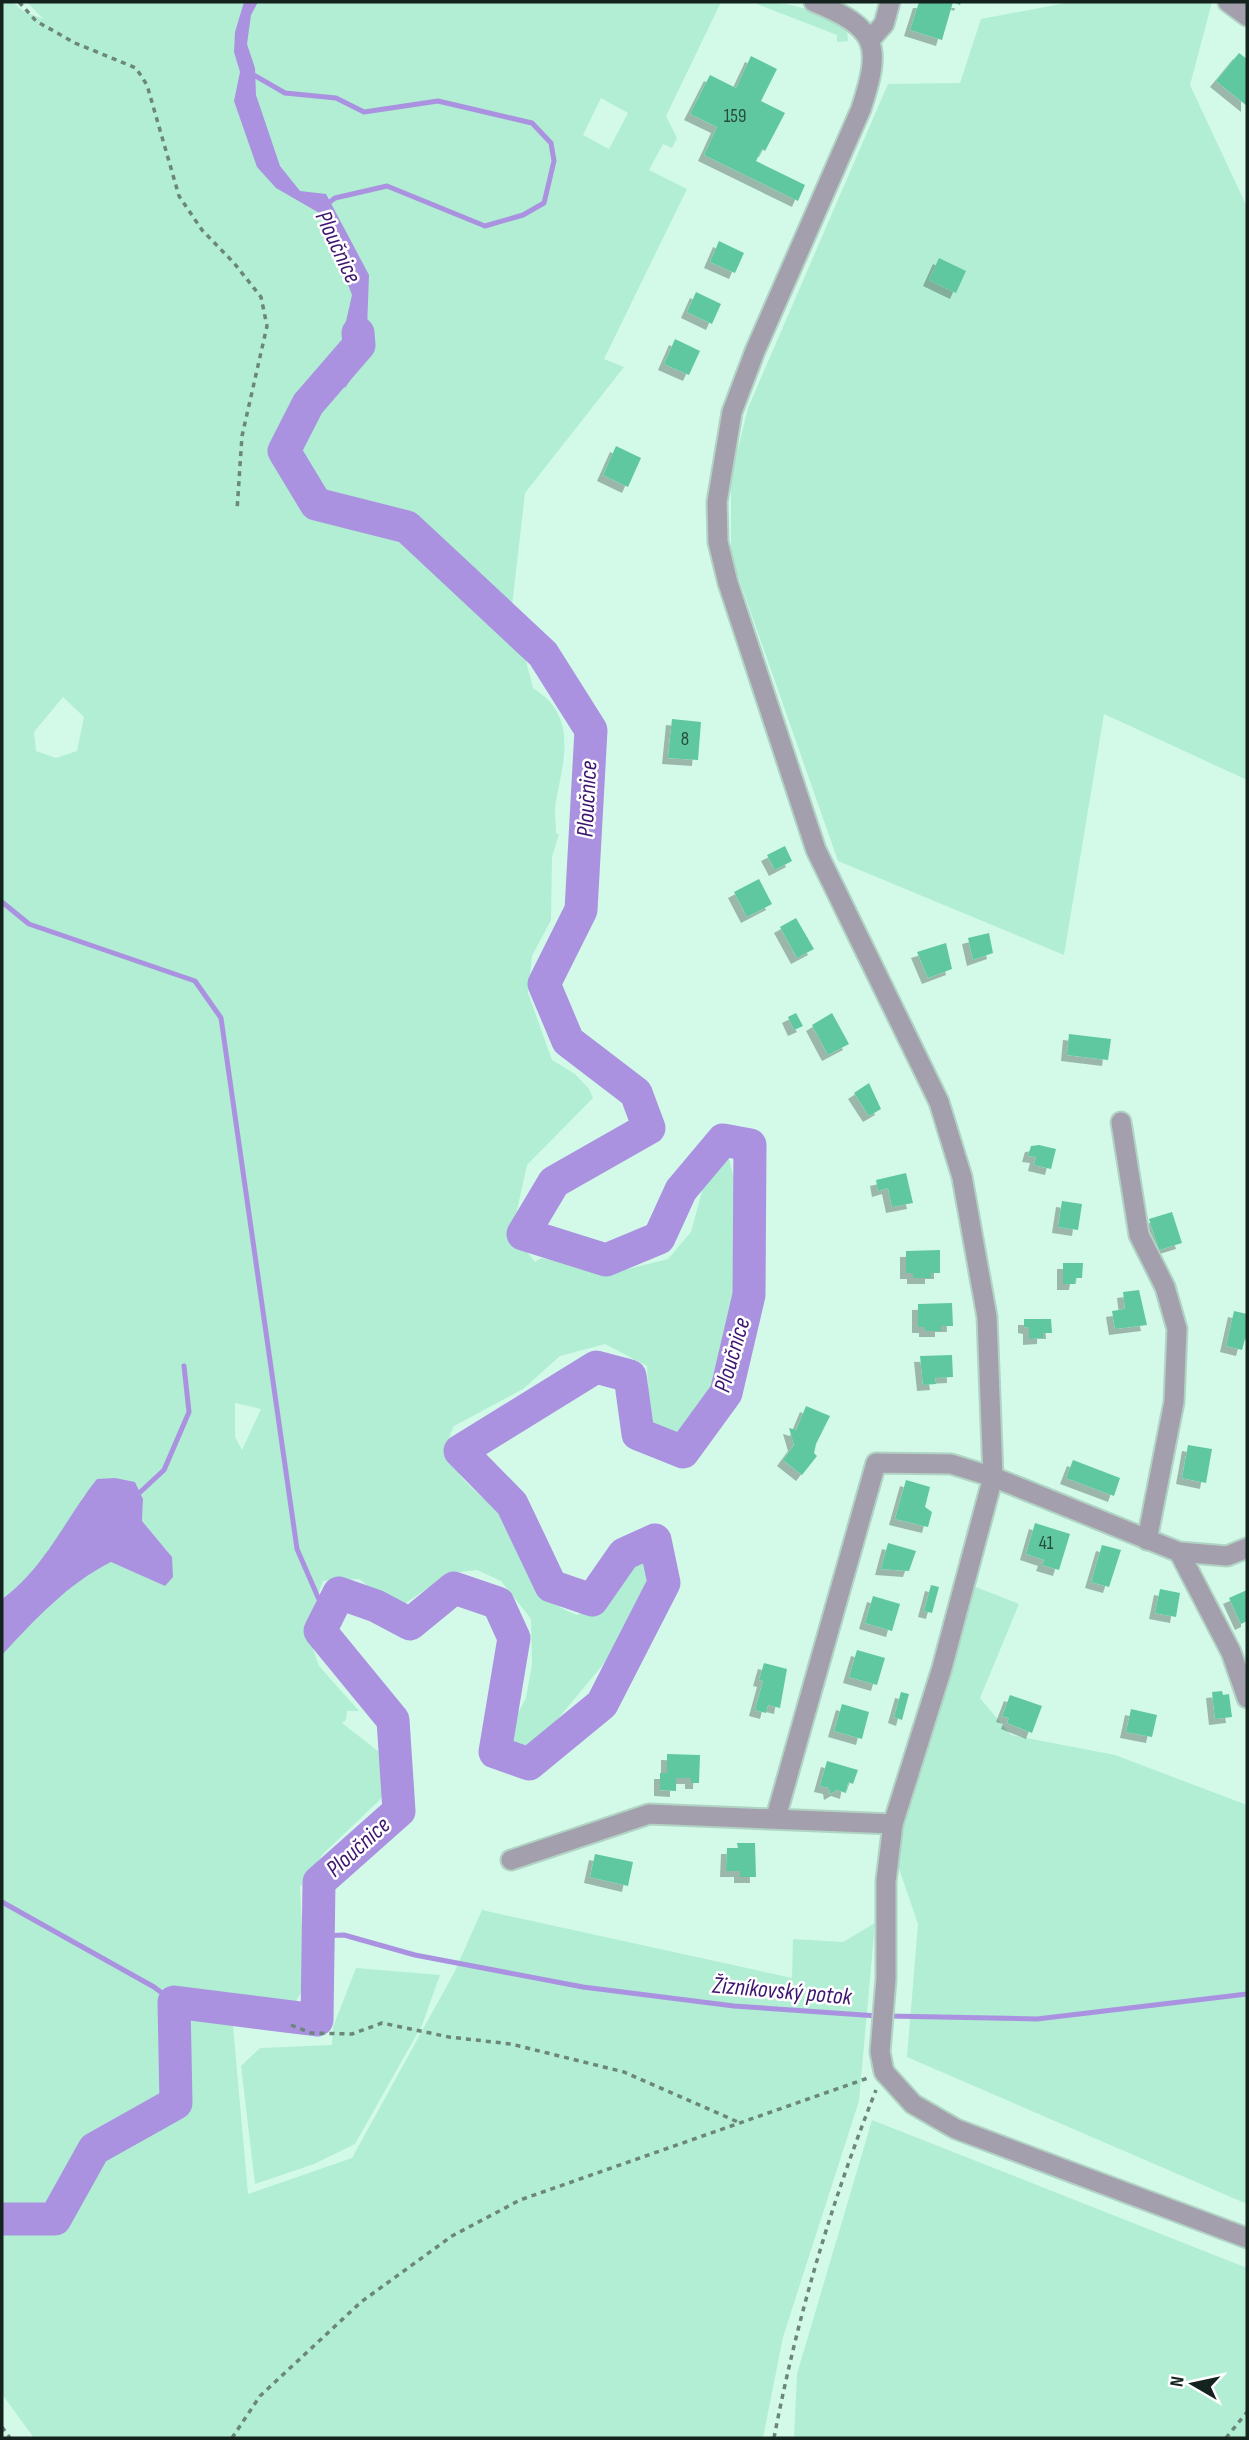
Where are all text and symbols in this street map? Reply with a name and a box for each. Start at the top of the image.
house number: 159 [724,105,746,128]
water label: Ploučnice [309,206,367,288]
house number: 8 [681,728,689,751]
water label: Ploučnice [571,760,603,838]
water label: Ploučnice [708,1314,756,1396]
house number: 41 [1039,1532,1054,1555]
water label: Ploučnice [320,1811,396,1883]
water label: Žizníkovský potok [710,1970,854,2012]
north arrow [1158,2349,1228,2419]
text: N [1166,2375,1190,2388]

